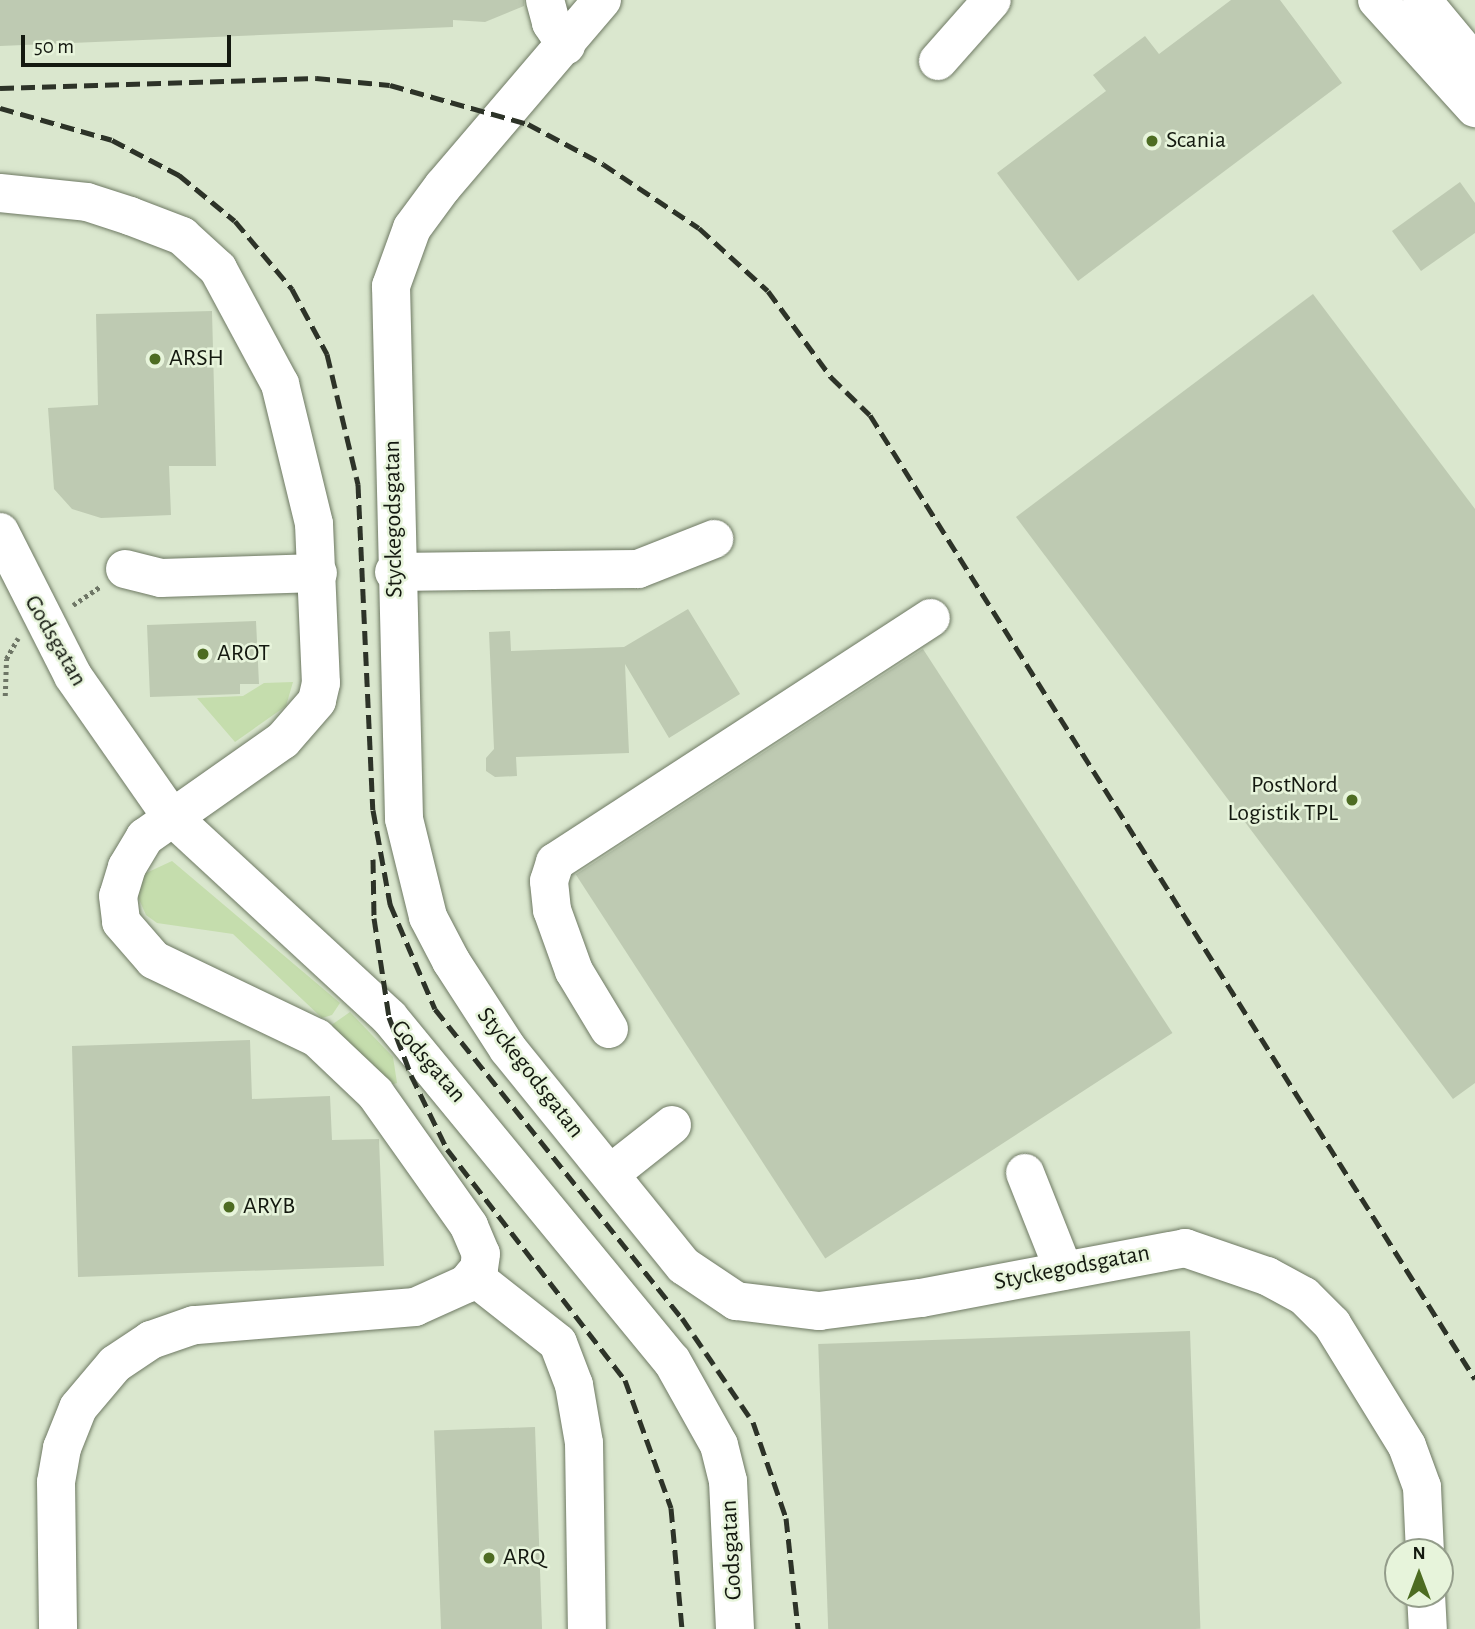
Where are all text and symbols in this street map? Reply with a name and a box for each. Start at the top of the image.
scale bar [24,21,234,65]
text: 50 m [34,36,74,57]
place label: Scania [1166,127,1226,155]
marker: Scania [1144,133,1160,149]
place label: ARSH [169,345,224,373]
marker: ARSH [147,351,163,367]
street label: Styckegodsgatan [378,440,410,598]
street label: Godsgatan [17,590,93,692]
place label: AROT [217,640,270,668]
marker: AROT [195,646,211,662]
place label: PostNord Logistik TPL [1228,772,1338,828]
marker: PostNord Logistik TPL [1344,792,1360,808]
street label: Styckegodsgatan [470,1002,590,1144]
street label: Godsgatan [384,1015,472,1109]
place label: ARYB [243,1193,295,1221]
marker: ARYB [221,1199,237,1215]
street label: Styckegodsgatan [992,1239,1152,1297]
street label: Godsgatan [715,1499,749,1601]
north arrow [1384,1538,1454,1608]
place label: ARQ [503,1544,545,1572]
text: N [1412,1544,1426,1563]
marker: ARQ [481,1550,497,1566]

